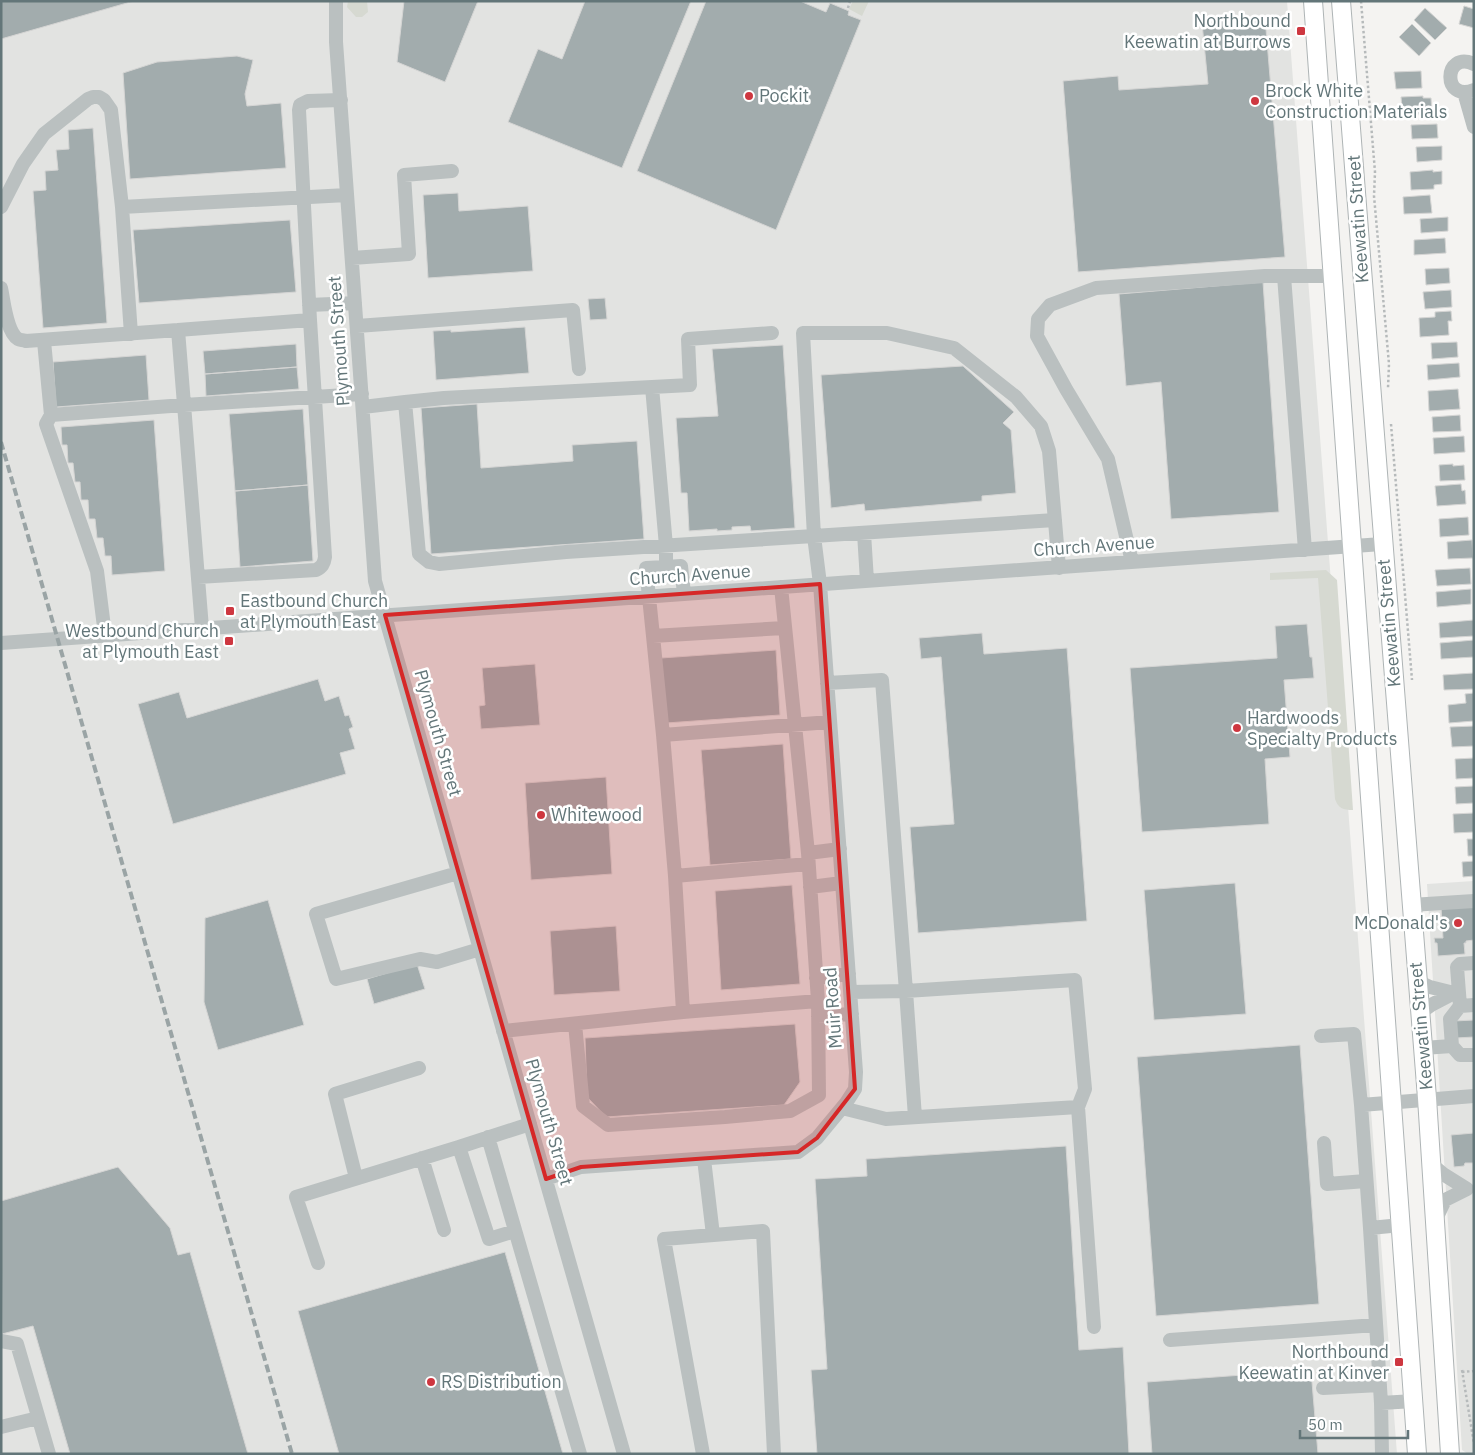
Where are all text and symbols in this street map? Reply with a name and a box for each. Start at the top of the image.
place label: Northbound Keewatin at Burrows [1124,9,1291,53]
marker: Northbound Keewatin at Burrows [1295,25,1307,37]
place label: Brock White Construction Materials [1265,79,1447,123]
place label: Pockit [759,84,809,107]
marker: Pockit [743,90,755,102]
marker: Brock White Construction Materials [1249,95,1261,107]
street label: Keewatin Street [1342,154,1373,284]
street label: Plymouth Street [322,275,355,407]
street label: Church Avenue [1032,530,1156,561]
street label: Keewatin Street [1371,558,1406,688]
street label: Church Avenue [628,559,752,590]
place label: Eastbound Church at Plymouth East [240,589,388,633]
marker: Eastbound Church at Plymouth East [224,605,236,617]
place label: Westbound Church at Plymouth East [65,619,219,663]
marker: Westbound Church at Plymouth East [223,635,235,647]
street label: Plymouth Street [409,667,468,799]
place label: Hardwoods Specialty Products [1247,706,1397,750]
marker: Hardwoods Specialty Products [1231,722,1243,734]
place label: Whitewood [551,803,642,826]
marker: Whitewood [535,809,547,821]
place label: McDonald's [1354,911,1448,934]
marker: McDonald's [1452,917,1464,929]
street label: Keewatin Street [1403,961,1438,1091]
street label: Muir Road [818,967,847,1050]
street label: Plymouth Street [520,1056,579,1188]
place label: Northbound Keewatin at Kinver [1238,1340,1389,1384]
marker: Northbound Keewatin at Kinver [1393,1356,1405,1368]
place label: RS Distribution [441,1370,562,1393]
marker: RS Distribution [425,1376,437,1388]
scale bar [1300,1408,1408,1440]
text: 50 m [1308,1415,1343,1434]

